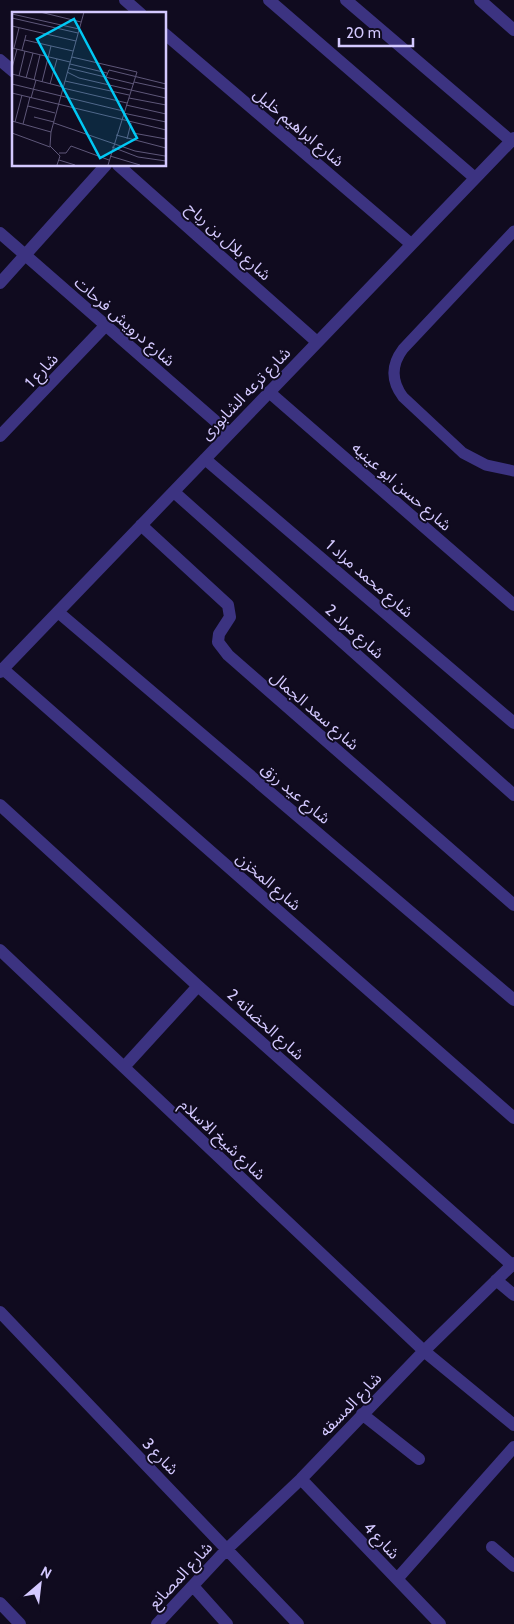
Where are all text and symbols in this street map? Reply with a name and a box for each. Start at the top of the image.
inset map [12,12,166,166]
scale bar [339,15,413,47]
text: 20 m [346,24,381,42]
street label: شارع ابراهيم خليل [248,84,348,173]
street label: شارع بلال بن رباح [180,198,275,287]
street label: شارع درويش فرحات [69,273,179,372]
street label: شارع ترعه الشابورى [196,343,296,446]
street label: شارع 1 [21,349,64,393]
street label: شارع حسن ابو عينيه [346,438,455,537]
street label: شارع محمد مراد 1 [320,535,417,624]
street label: شارع مراد 2 [319,600,388,665]
street label: شارع سعد الجمال [265,667,363,756]
street label: شارع عيد رزق [255,759,334,830]
street label: شارع المخزن [230,848,305,917]
street label: شارع الحضانه 2 [221,985,308,1066]
street label: شارع شيخ الاسلام [174,1095,269,1186]
street label: شارع المسقه [315,1369,388,1442]
street label: شارع 3 [137,1434,183,1481]
street label: شارع 4 [357,1518,404,1565]
street label: شارع المصانع [145,1538,218,1615]
north arrow [15,1559,65,1609]
text: N [38,1562,55,1583]

